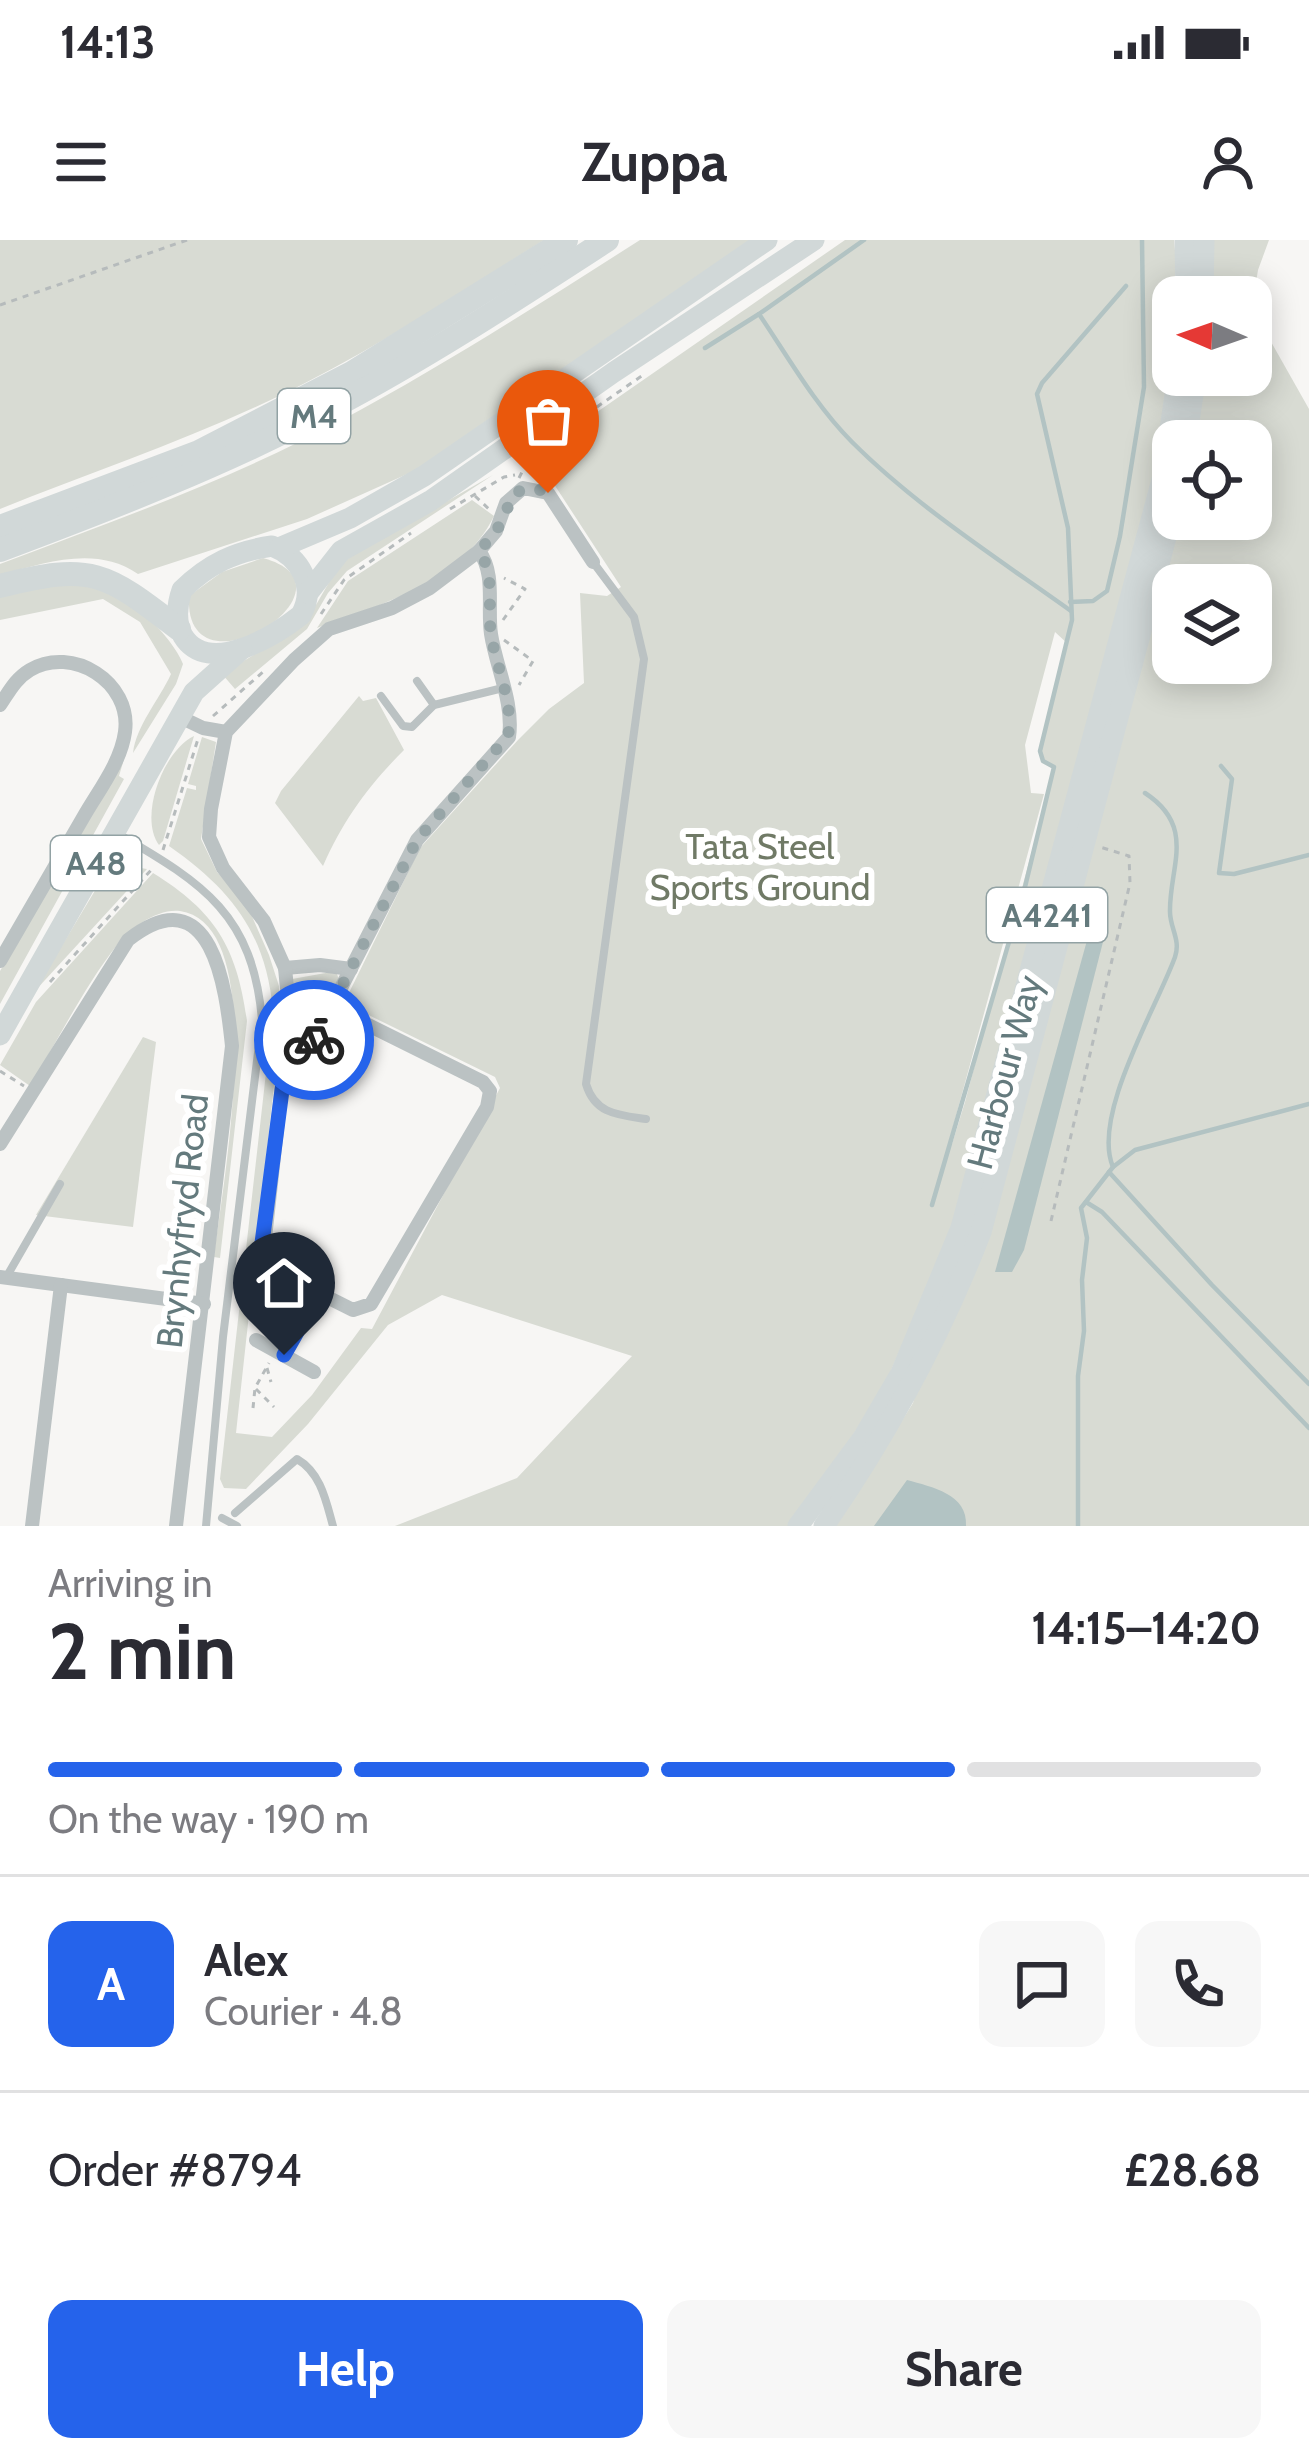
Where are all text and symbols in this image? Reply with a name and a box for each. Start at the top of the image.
text: 14:13 [60,15,155,69]
icon: menu [48,129,114,195]
text: Zuppa [581,129,728,195]
icon: person [1195,129,1261,195]
north arrow [1152,276,1272,396]
map controls [1152,276,1272,684]
pin [497,370,599,493]
icon: bag [515,388,581,454]
road number: M4 [278,389,350,443]
button: locate [1152,420,1272,540]
button: layers [1152,564,1272,684]
park label: Tata Steel Sports Ground [650,824,870,909]
road number: A48 [51,836,141,890]
road number: A4241 [987,888,1107,942]
street label: Harbour Way [957,970,1051,1174]
courier [254,980,374,1100]
icon: bike [281,1007,347,1073]
street label: Brynhyfryd Road [147,1092,217,1350]
pin [233,1232,335,1355]
icon: home [251,1250,317,1316]
text: Arriving in [48,1559,212,1607]
text: 14:15–14:20 [1031,1601,1261,1655]
text: 2 min [48,1604,236,1699]
text: On the way · 190 m [48,1795,369,1843]
button: chat [979,1921,1105,2047]
button: phone [1135,1921,1261,2047]
text: Alex [204,1933,288,1987]
text: A [97,1957,125,2011]
text: Courier · 4.8 [204,1987,403,2035]
text: Order #8794 [48,2143,302,2197]
text: £28.68 [1124,2143,1261,2197]
button: Help [48,2300,643,2438]
button: Share [667,2300,1261,2438]

